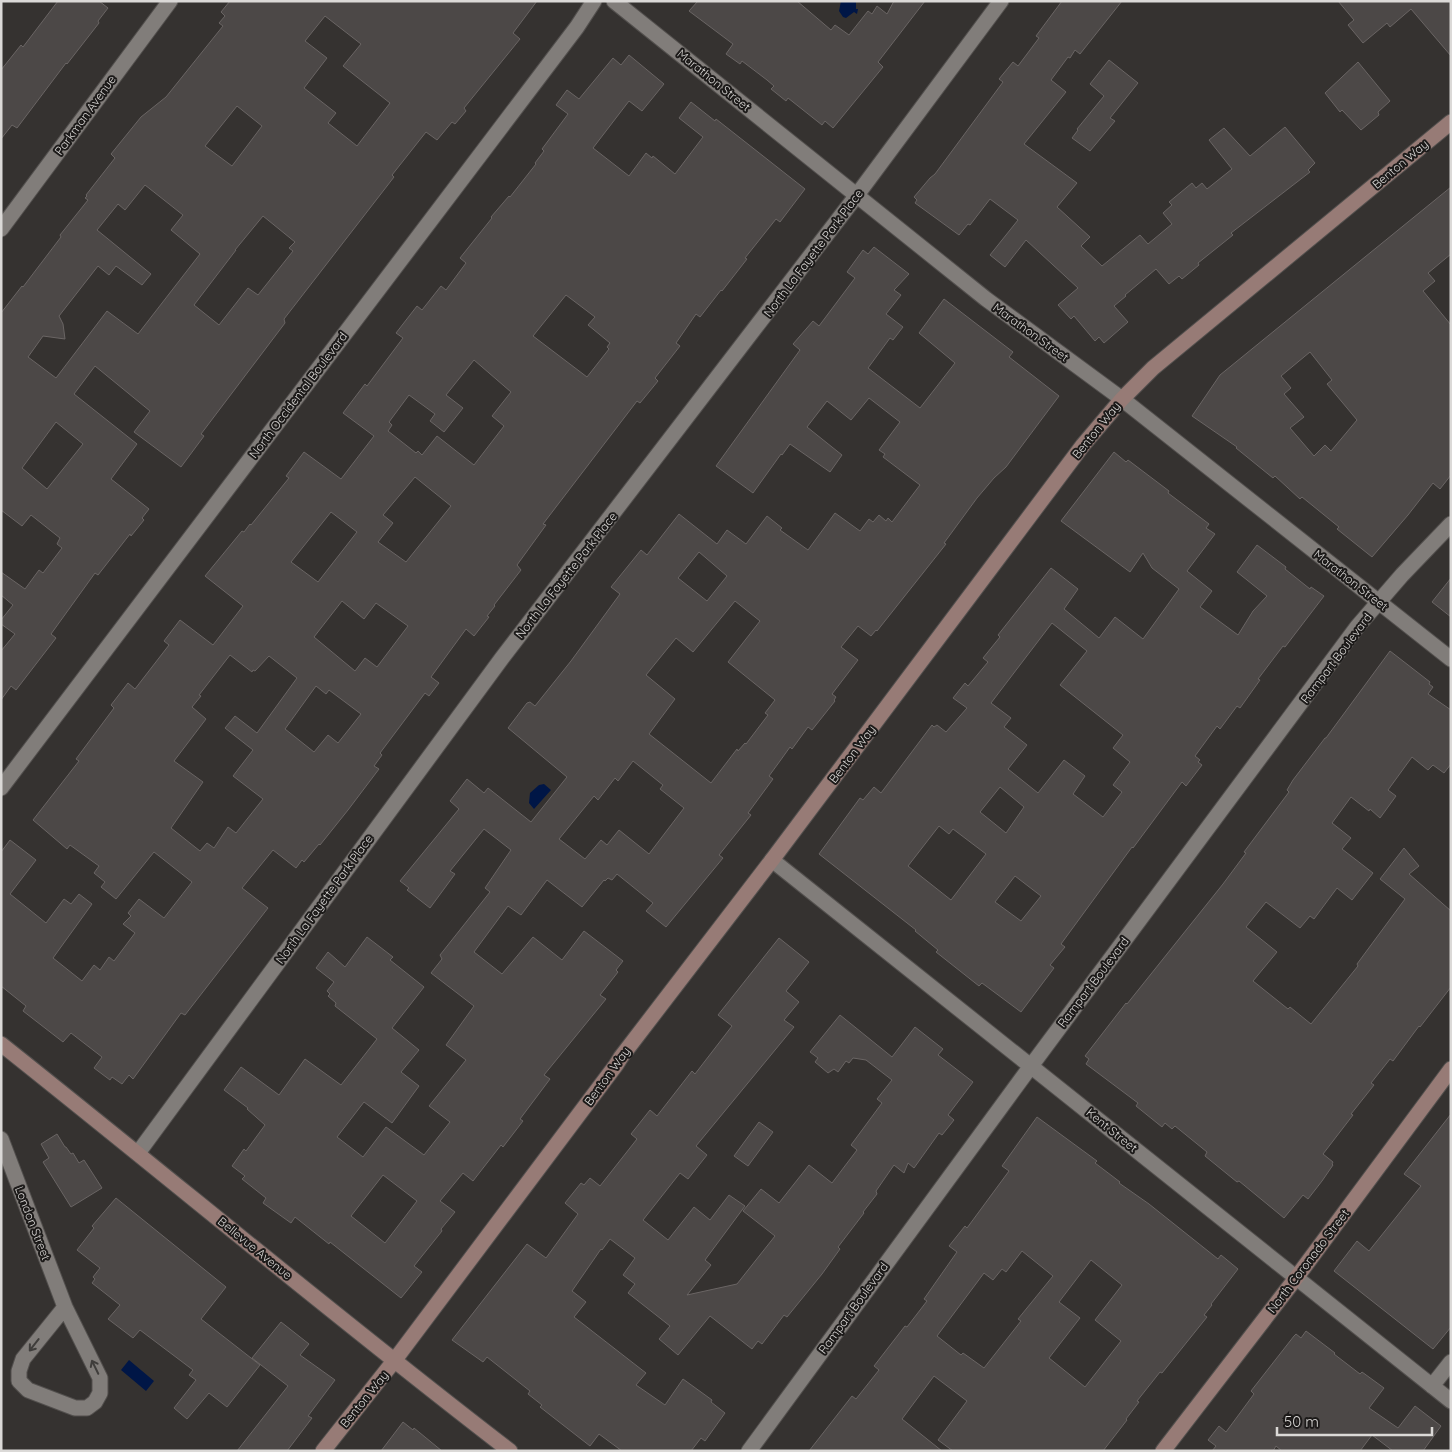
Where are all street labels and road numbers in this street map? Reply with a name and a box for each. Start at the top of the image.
street label: Marathon Street [674,46,754,114]
street label: Parkman Avenue [51,72,119,158]
street label: Benton Way [1369,136,1431,192]
street label: North La Fayette Park Place [760,186,866,320]
street label: Marathon Street [990,299,1072,365]
street label: North Occidental Boulevard [246,329,350,461]
street label: Benton Way [1069,399,1123,461]
street label: North La Fayette Park Place [512,509,620,641]
street label: Marathon Street [1311,546,1391,614]
street label: Rampart Boulevard [1297,610,1375,706]
street label: Benton Way [825,722,879,786]
street label: North La Fayette Park Place [272,831,376,967]
street label: Rampart Boulevard [1054,934,1132,1030]
street label: Benton Way [581,1044,633,1108]
street label: Kent Street [1083,1105,1141,1155]
street label: London Street [12,1184,54,1262]
street label: North Coronado Street [1264,1206,1352,1316]
street label: Bellevue Avenue [215,1214,295,1283]
street label: Rampart Boulevard [815,1259,891,1357]
street label: Benton Way [337,1368,391,1430]

